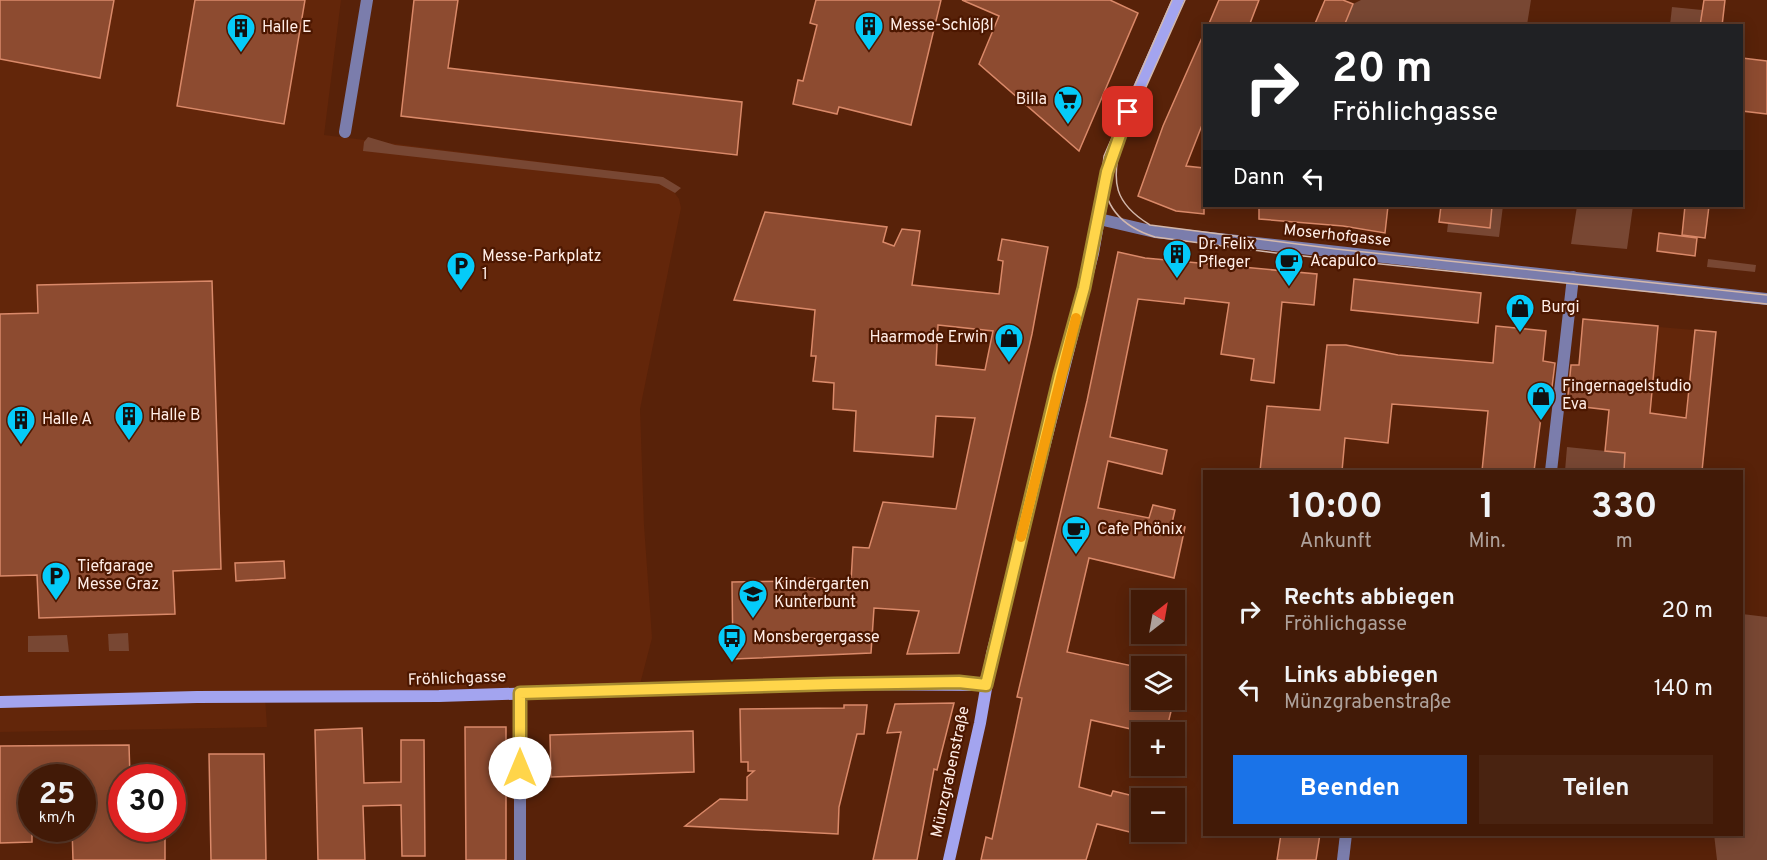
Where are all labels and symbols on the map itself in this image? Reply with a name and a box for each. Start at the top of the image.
building icon: Messe-Schlößl [853,10,885,52]
building icon: Halle E [225,12,257,54]
place label: Messe-Schlößl [890,16,994,36]
place label: Halle E [262,18,311,38]
supermarket icon: Billa [1052,84,1084,126]
pin [1102,86,1153,137]
place label: Billa [1016,90,1047,110]
street label: Moserhofgasse [1282,220,1392,252]
place label: Dr. Felix Pfleger [1198,235,1255,273]
building icon: Dr. Felix Pfleger [1161,238,1193,280]
cafe icon: Acapulco [1273,246,1305,288]
place label: Messe-Parkplatz 1 [482,247,602,285]
parking icon: Messe-Parkplatz 1 [445,250,477,292]
place label: Acapulco [1310,252,1377,272]
shop icon: Burgi [1504,292,1536,334]
place label: Burgi [1541,298,1580,318]
shop icon: Haarmode Erwin [993,322,1025,364]
place label: Haarmode Erwin [869,328,988,348]
place label: Fingernagelstudio Eva [1562,377,1692,415]
shop icon: Fingernagelstudio Eva [1525,380,1557,422]
building icon: Halle B [113,400,145,442]
building icon: Halle A [5,404,37,446]
place label: Halle B [150,406,200,426]
place label: Halle A [42,410,92,430]
cafe icon: Cafe Phönix [1060,514,1092,556]
place label: Cafe Phönix [1097,520,1183,540]
place label: Tiefgarage Messe Graz [77,557,159,595]
parking icon: Tiefgarage Messe Graz [40,560,72,602]
place label: Kindergarten Kunterbunt [774,575,869,613]
school or university icon: Kindergarten Kunterbunt [737,578,769,620]
north arrow [1131,590,1185,644]
bus stop icon: Monsbergergasse [716,622,748,664]
place label: Monsbergergasse [753,628,880,648]
street label: Fröhlichgasse [407,667,507,691]
street label: Münzgrabenstraße [927,704,975,840]
position arrow [488,736,552,800]
speed limit sign: 30 [108,764,186,842]

